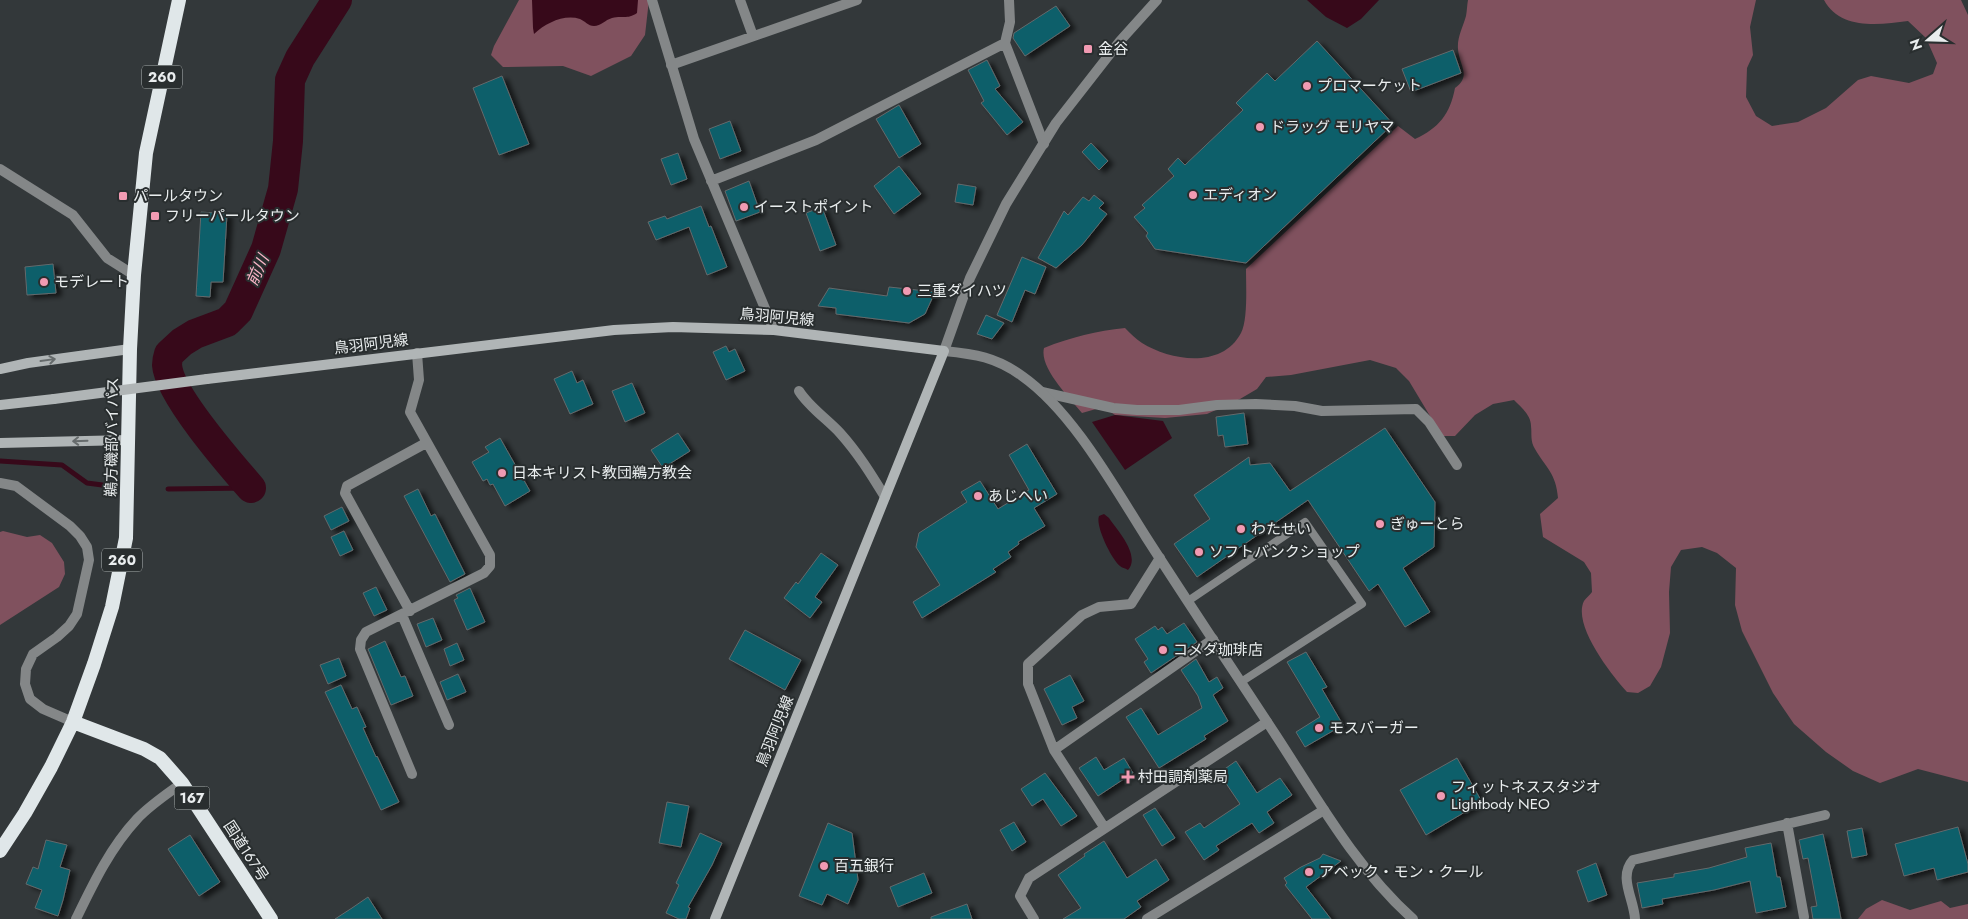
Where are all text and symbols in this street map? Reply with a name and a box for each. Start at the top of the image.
north arrow [1903,15,1953,65]
text: N [1904,36,1927,53]
place label: 金谷 [1098,38,1128,60]
marker: 金谷 [1082,43,1094,55]
road number: 260 [142,66,182,88]
place label: プロマーケット [1317,75,1422,97]
marker: プロマーケット [1301,80,1313,92]
place label: ドラッグ モリヤマ [1270,116,1395,138]
marker: ドラッグ モリヤマ [1254,121,1266,133]
place label: エディオン [1203,184,1277,206]
place label: パールタウン [133,185,223,207]
marker: エディオン [1187,189,1199,201]
marker: パールタウン [117,190,129,202]
place label: イーストポイント [754,196,873,218]
marker: イーストポイント [738,201,750,213]
place label: フリーパールタウン [165,205,300,227]
marker: フリーパールタウン [149,210,161,222]
water label: 前川 [240,249,275,290]
place label: モデレート [54,271,129,293]
marker: モデレート [38,276,50,288]
place label: 三重ダイハツ [917,280,1007,302]
marker: 三重ダイハツ [901,285,913,297]
street label: 鳥羽阿児線 [739,303,815,331]
street label: 鳥羽阿児線 [332,329,410,359]
one-way arrow [40,355,56,365]
street label: 鵜方磯部バイパス [100,377,124,497]
one-way arrow [72,436,88,446]
place label: 日本キリスト教団鵜方教会 [512,462,692,484]
marker: 日本キリスト教団鵜方教会 [496,467,508,479]
place label: あじへい [988,485,1048,507]
marker: あじへい [972,490,984,502]
place label: ぎゅーとら [1390,513,1465,535]
place label: わたせい [1251,518,1311,540]
marker: ぎゅーとら [1374,518,1386,530]
marker: わたせい [1235,523,1247,535]
place label: ソフトバンクショップ [1209,541,1360,563]
marker: ソフトバンクショップ [1193,546,1205,558]
road number: 260 [102,548,142,572]
place label: コメダ珈琲店 [1173,639,1263,661]
marker: コメダ珈琲店 [1157,644,1169,656]
street label: 鳥羽阿児線 [751,692,799,770]
place label: モスバーガー [1329,717,1419,739]
marker: モスバーガー [1313,722,1325,734]
place label: 村田調剤薬局 [1138,766,1228,788]
marker: 村田調剤薬局 [1122,771,1134,783]
place label: フィットネススタジオ Lightbody NEO [1451,776,1601,815]
road number: 167 [174,786,210,810]
marker: フィットネススタジオ Lightbody NEO [1435,790,1447,802]
street label: 国道167号 [218,816,274,886]
place label: 百五銀行 [834,855,894,877]
marker: 百五銀行 [818,860,830,872]
place label: アベック・モン・クール [1319,861,1483,883]
marker: アベック・モン・クール [1303,866,1315,878]

